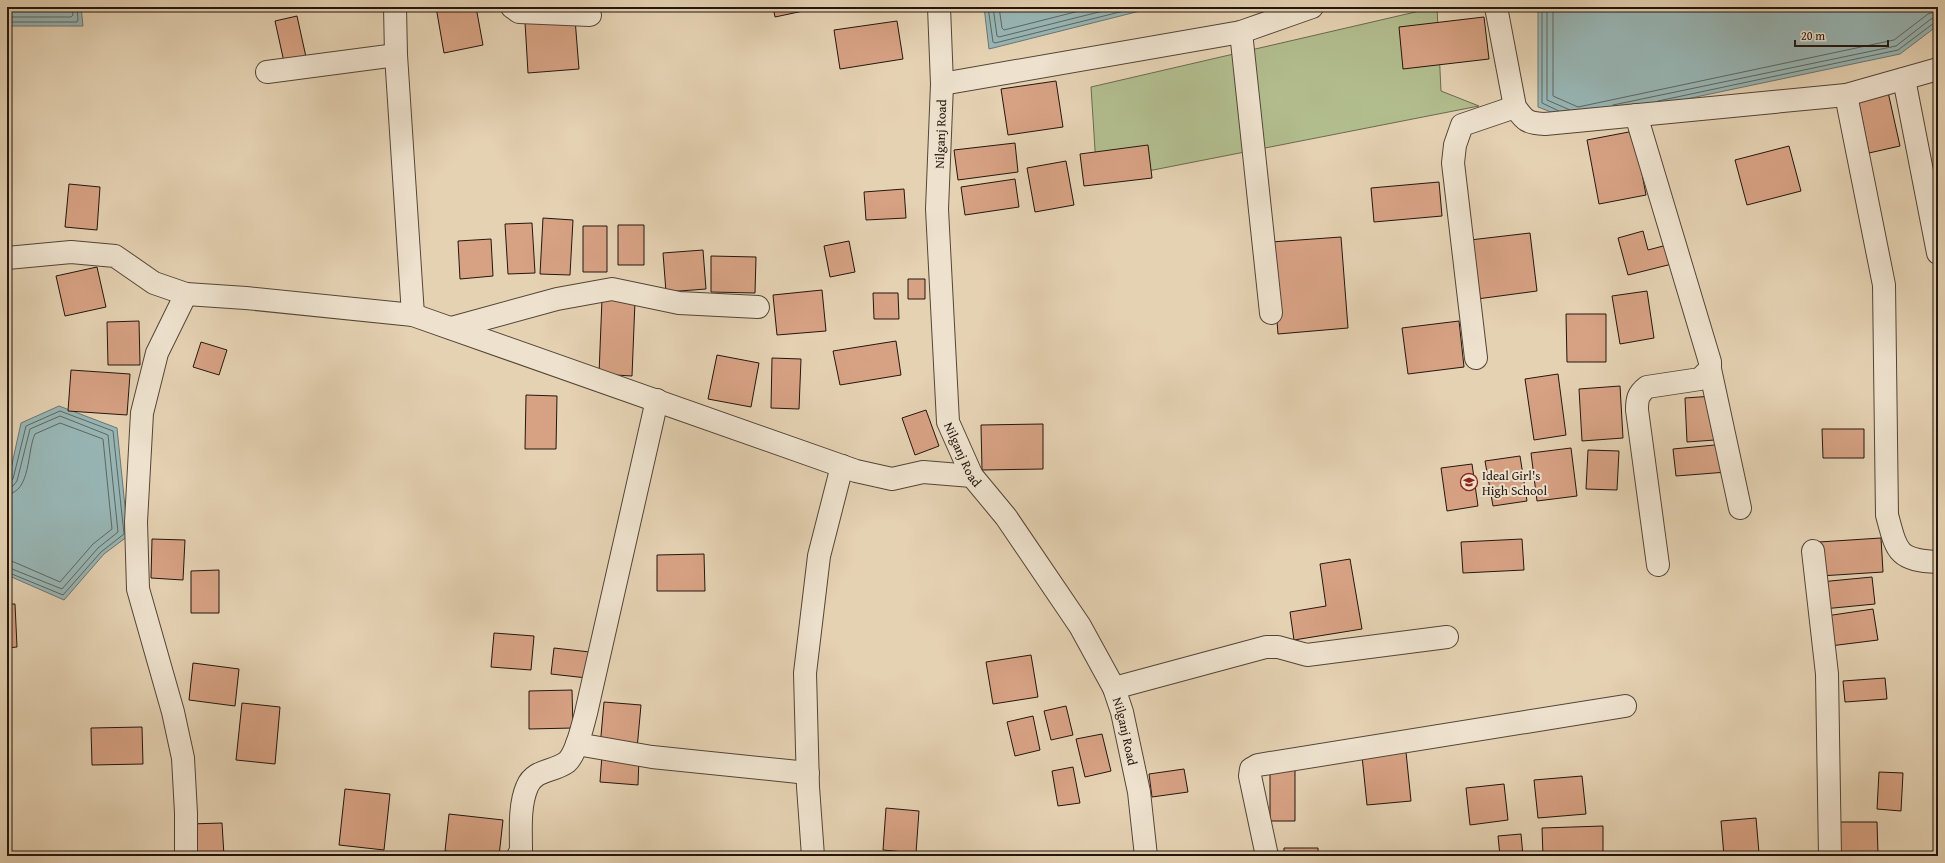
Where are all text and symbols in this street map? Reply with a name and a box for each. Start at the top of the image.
scale bar [1795,22,1888,48]
text: 20 m [1801,27,1825,44]
street label: Nilganj Road [930,99,951,169]
street label: Nilganj Road [939,419,986,491]
place label: Ideal Girl's High School [1482,466,1547,500]
school or university icon: Ideal Girl's High School [1459,472,1479,492]
street label: Nilganj Road [1108,695,1142,767]

